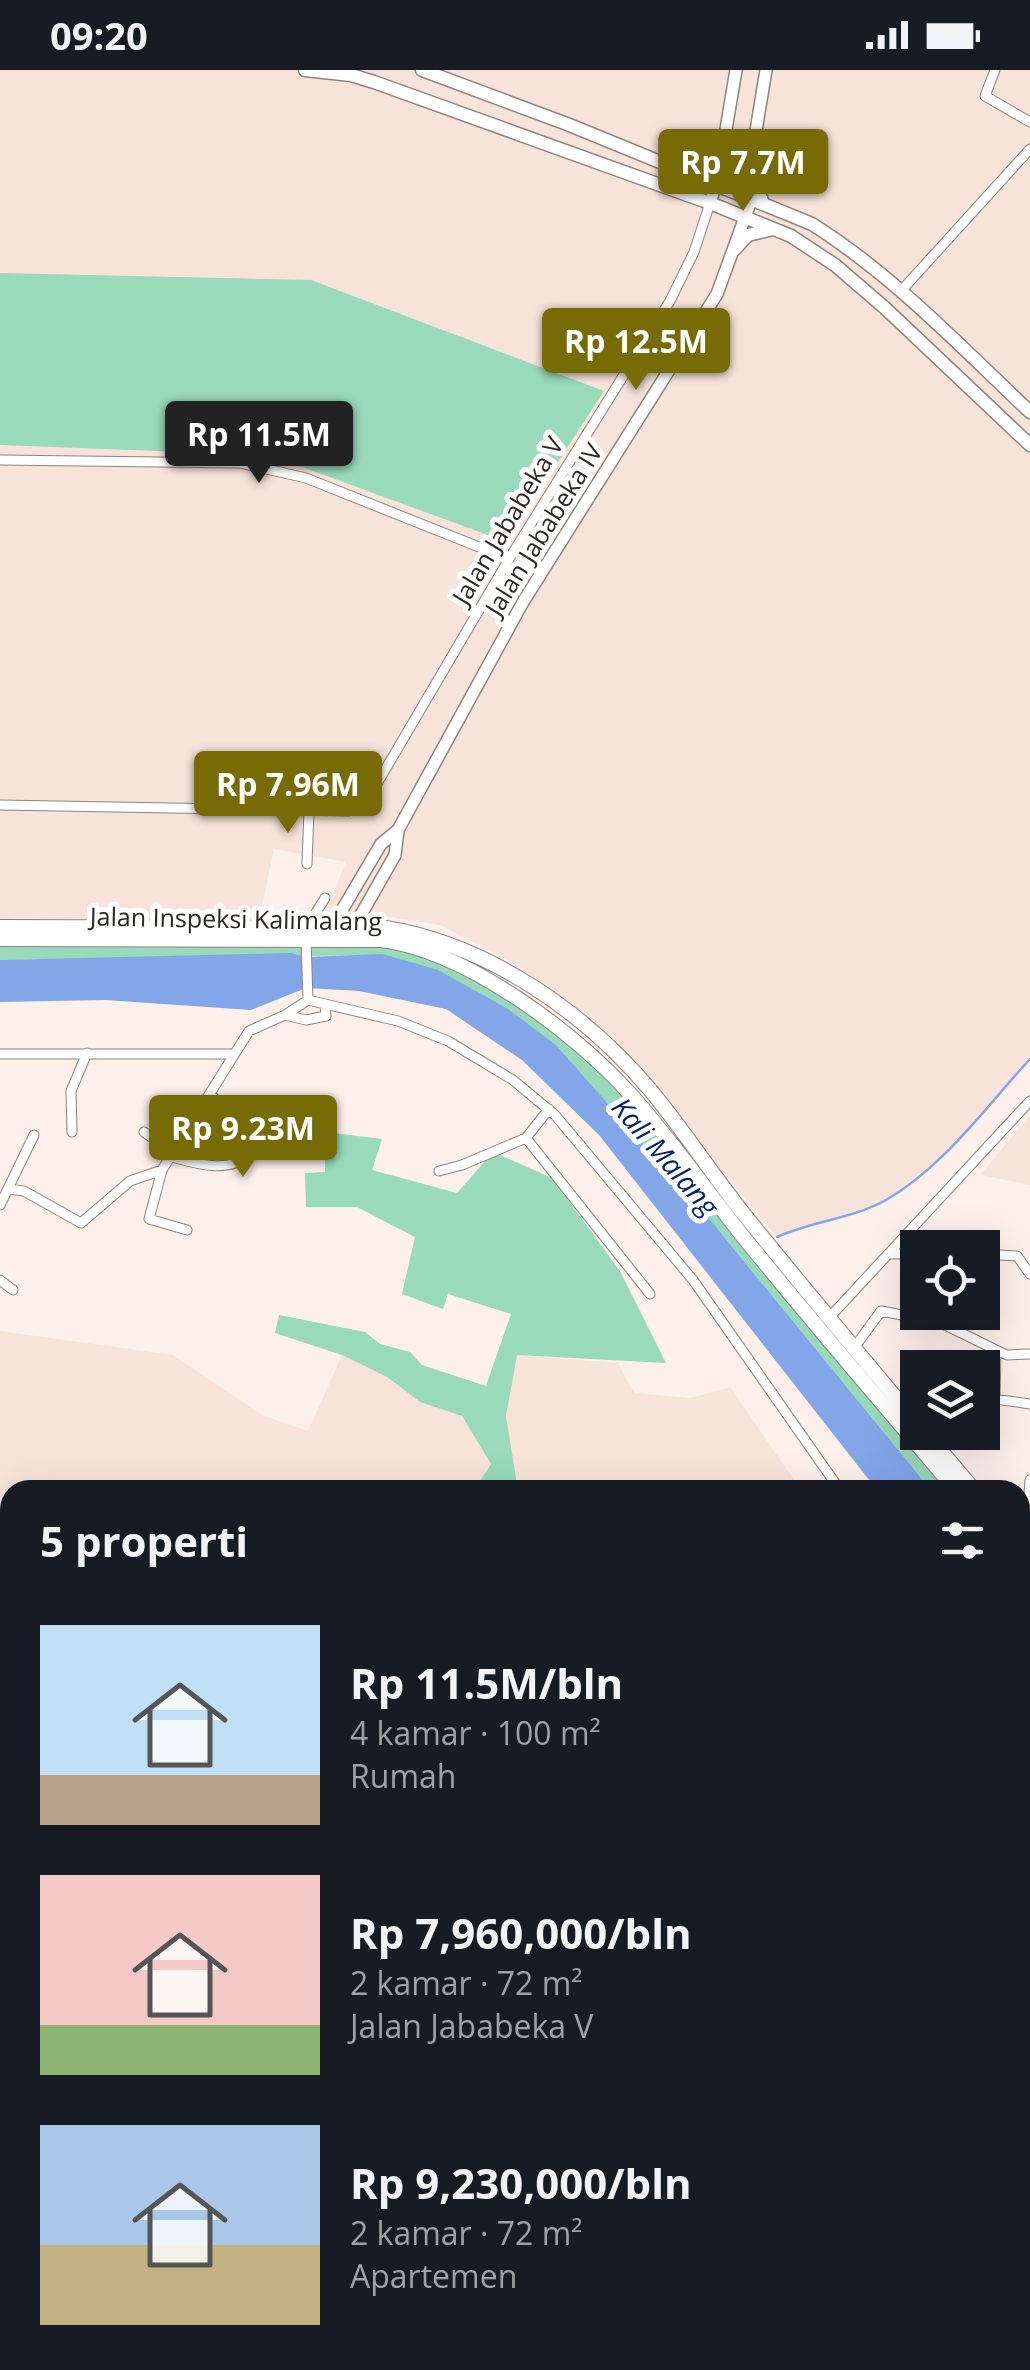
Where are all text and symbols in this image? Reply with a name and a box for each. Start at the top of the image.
text: 09:20 [50,9,148,61]
pin: Rp 7.7M [651,129,835,214]
text: Rp 7.7M [680,140,806,183]
pin: Rp 12.5M [533,308,739,393]
text: Rp 12.5M [564,319,708,362]
pin: Rp 11.5M [156,401,362,486]
text: Rp 11.5M [187,412,331,455]
street label: Jalan Jababeka V [442,430,571,612]
street label: Jalan Jababeka IV [475,436,610,623]
pin: Rp 7.96M [185,751,391,836]
text: Rp 7.96M [216,762,360,805]
street label: Jalan Inspeksi Kalimalang [88,898,383,938]
water label: Kali Malang [604,1089,729,1225]
pin: Rp 9.23M [140,1095,346,1180]
text: Rp 9.23M [171,1106,315,1149]
map controls [900,1230,1000,1450]
button: locate [900,1230,1000,1330]
button: layers [900,1350,1000,1450]
text: 5 properti [40,1512,248,1569]
icon: filters [935,1513,990,1568]
text: Rp 11.5M/bln [350,1654,623,1711]
icon: home [120,1665,240,1785]
text: 4 kamar · 100 m² [350,1711,601,1754]
text: Rumah [350,1754,456,1797]
text: Rp 7,960,000/bln [350,1904,692,1961]
icon: home [120,1915,240,2035]
text: 2 kamar · 72 m² [350,1961,582,2004]
text: Jalan Jababeka V [350,2004,593,2047]
text: Rp 9,230,000/bln [350,2154,692,2211]
icon: home [120,2165,240,2285]
text: 2 kamar · 72 m² [350,2211,582,2254]
text: Apartemen [350,2254,517,2297]

